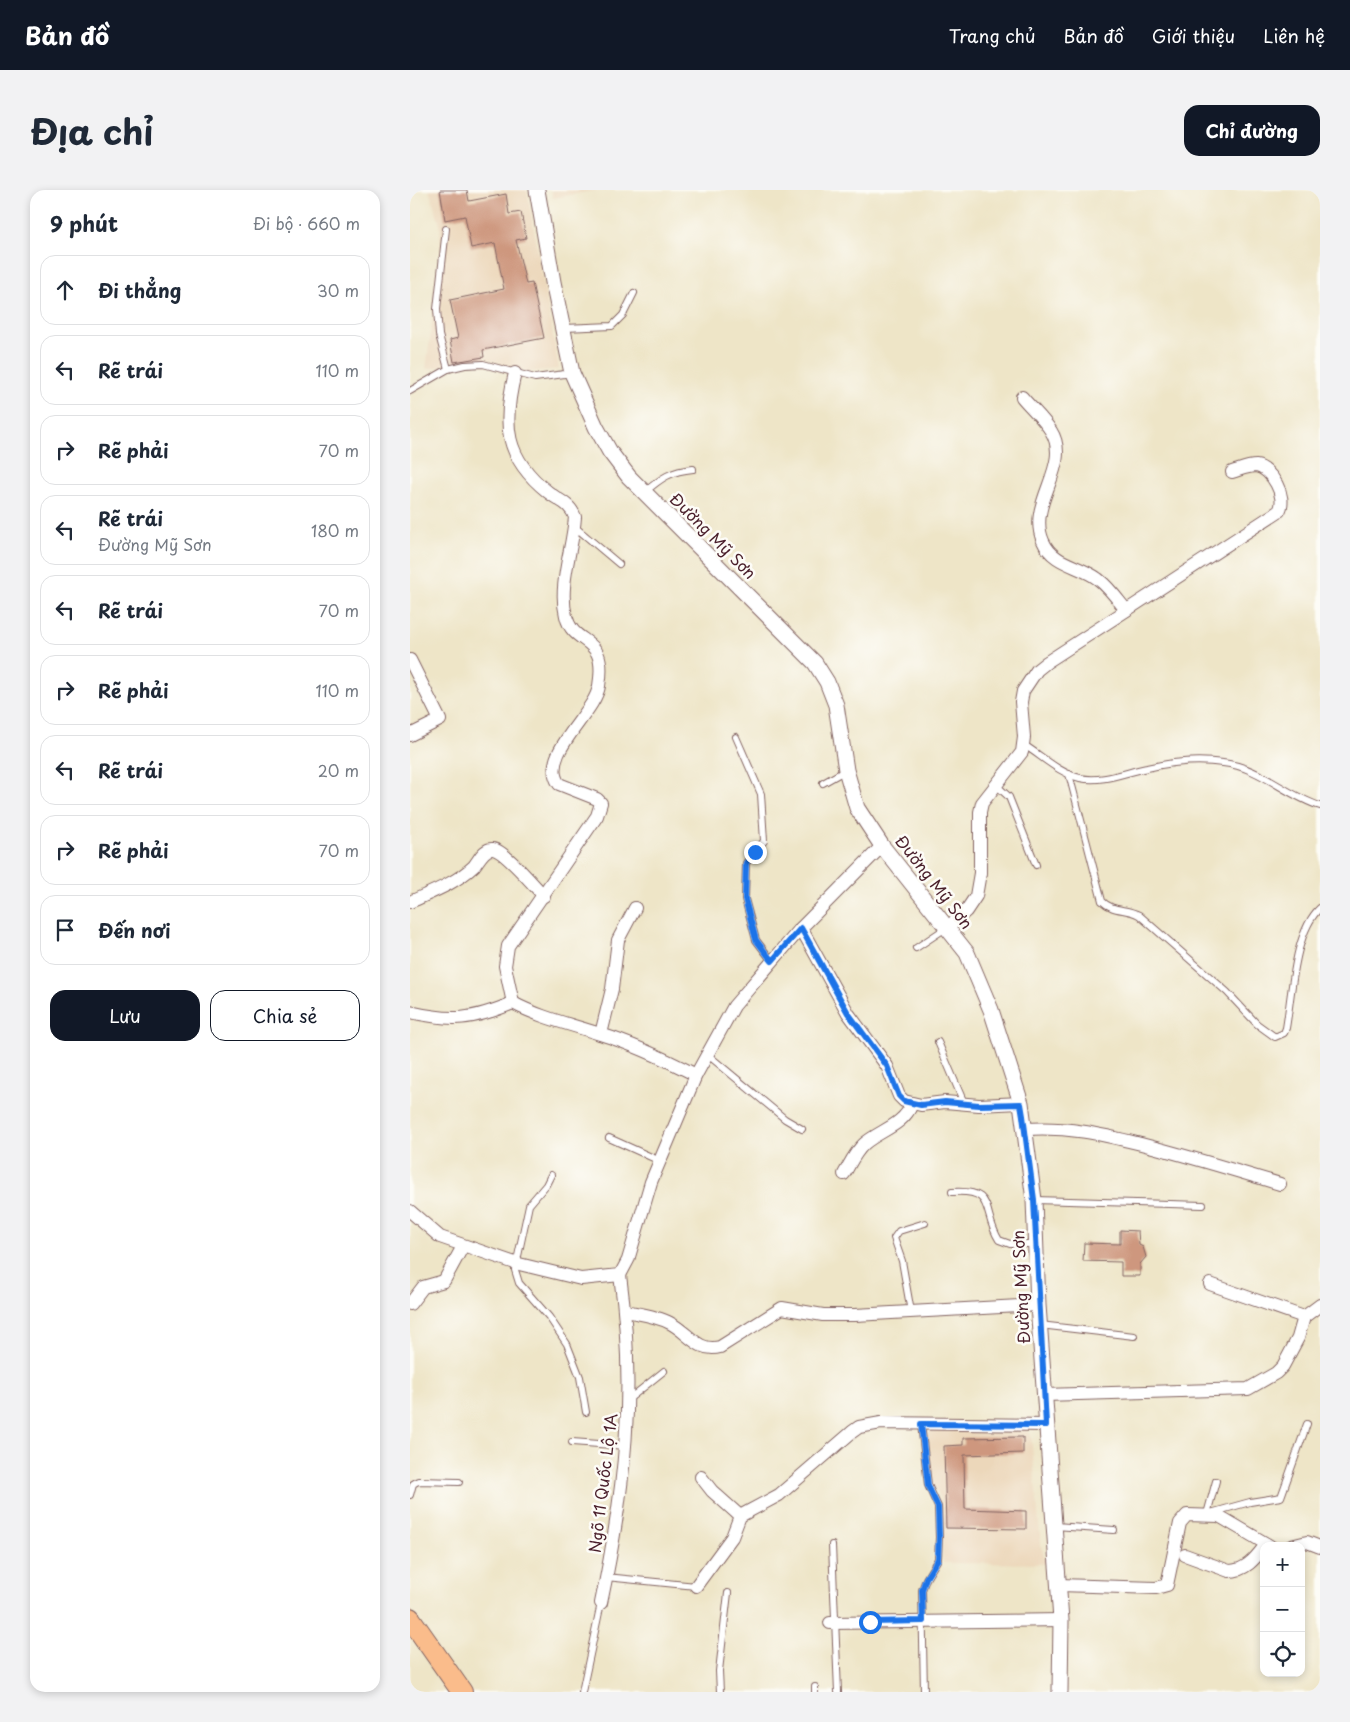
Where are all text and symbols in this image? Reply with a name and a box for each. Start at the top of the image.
text: Bản đồ [25,17,109,53]
text: Trang chủ [949,22,1036,49]
text: Bản đồ [1064,22,1124,49]
text: Giới thiệu [1152,22,1235,49]
text: Liên hệ [1263,22,1325,49]
text: Địa chỉ [30,104,153,157]
button: Chỉ đường [1184,105,1320,156]
text: 9 phút [50,207,118,239]
text: Đi bộ · 660 m [253,211,360,235]
icon: ahead [51,276,79,304]
text: Đi thẳng [98,276,181,304]
text: 30 m [317,278,359,302]
icon: left [51,356,79,384]
text: Rẽ trái [98,356,163,384]
text: 110 m [316,358,359,382]
icon: right [51,436,79,464]
text: Rẽ phải [98,436,169,464]
text: 70 m [319,438,359,462]
street label: Đường Mỹ Sơn [665,487,762,584]
text: Rẽ trái [98,504,163,532]
icon: left [51,516,79,544]
text: 180 m [311,518,359,542]
text: Đường Mỹ Sơn [98,532,212,556]
icon: left [51,596,79,624]
text: Rẽ trái [98,596,163,624]
text: 70 m [319,598,359,622]
icon: right [51,676,79,704]
text: Rẽ phải [98,676,169,704]
text: 110 m [316,678,359,702]
icon: left [51,756,79,784]
text: Rẽ trái [98,756,163,784]
text: 20 m [318,758,359,782]
street label: Đường Mỹ Sơn [890,829,979,934]
icon: right [51,836,79,864]
text: Rẽ phải [98,836,169,864]
text: 70 m [319,838,359,862]
route end [744,841,767,864]
icon: arrive [51,916,79,944]
text: Đến nơi [98,916,171,944]
button: Lưu [50,990,200,1041]
button: Chia sẻ [210,990,360,1041]
street label: Đường Mỹ Sơn [1005,1230,1035,1344]
street label: Ngõ 11 Quốc Lộ 1A [582,1411,623,1554]
map controls [1260,1542,1305,1677]
button: + [1260,1542,1305,1587]
button: − [1260,1587,1305,1632]
route start [859,1611,882,1634]
button: locate [1260,1632,1305,1677]

